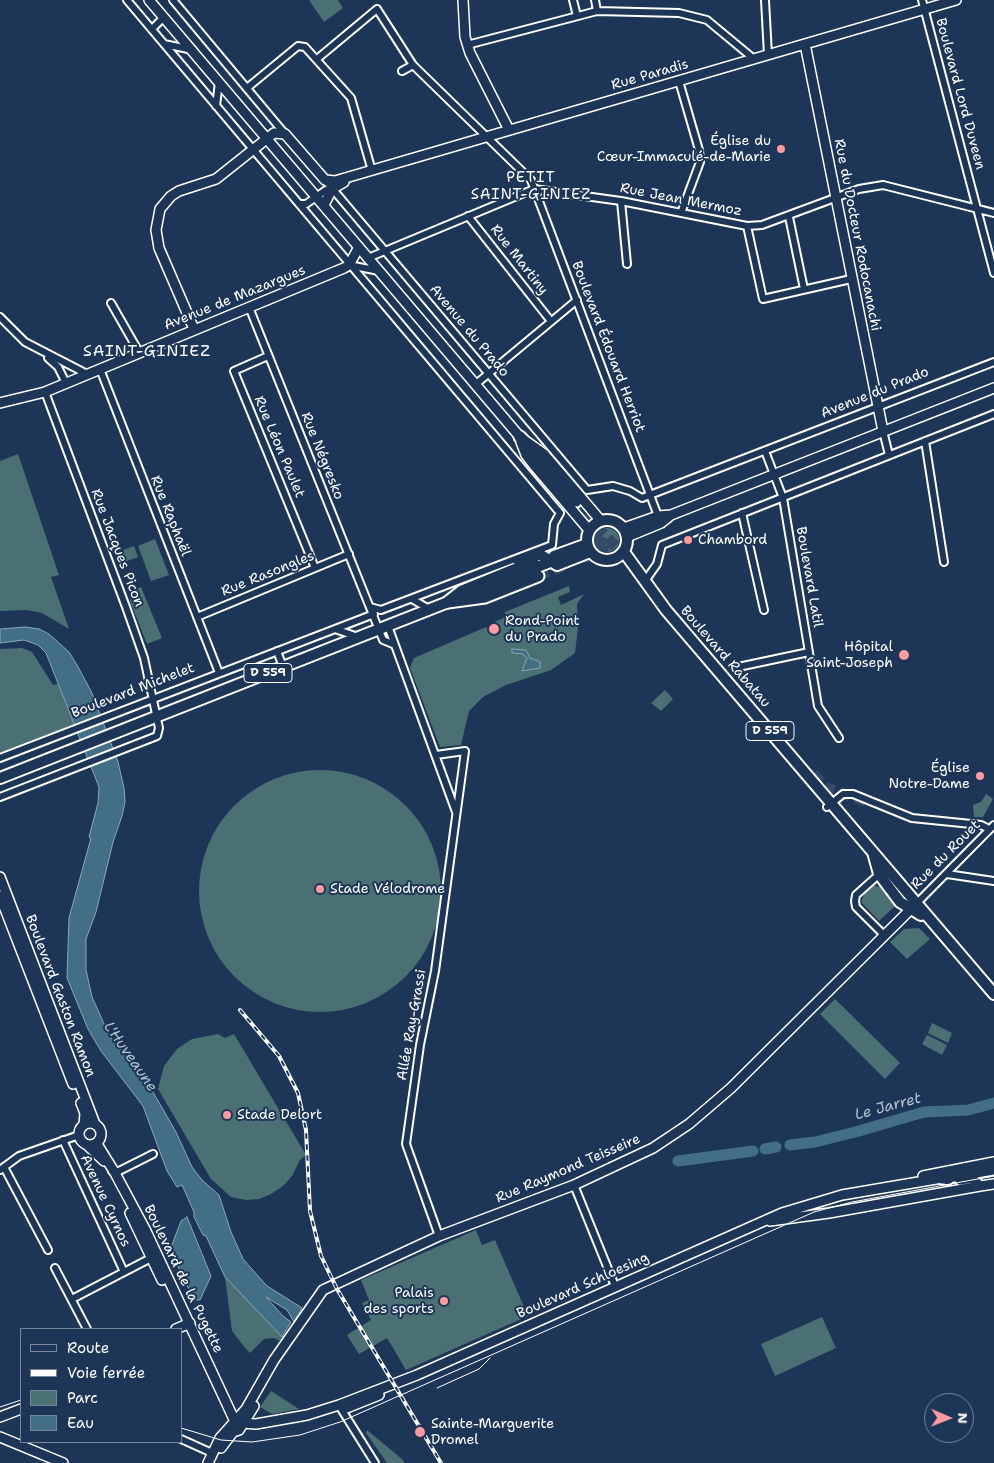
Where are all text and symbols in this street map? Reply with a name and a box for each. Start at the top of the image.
street label: Boulevard Lord Duveen [932,16,988,172]
street label: Rue Paradis [609,56,691,94]
place label: Église du Cœur-Immaculé-de-Marie [597,133,771,166]
street label: Rue du Docteur Rodocanachi [830,137,884,333]
marker: Église du Cœur-Immaculé-de-Marie [775,143,787,155]
district label: PETIT SAINT-GINIEZ [469,169,593,204]
street label: Rue Jean Mermoz [619,180,743,220]
street label: Rue Martiny [486,222,552,298]
street label: Boulevard Édouard Herriot [568,259,648,435]
street label: Avenue de Mazargues [162,262,308,334]
street label: Avenue du Prado [426,282,512,380]
district label: SAINT-GINIEZ [82,342,212,362]
street label: Avenue du Prado [819,364,931,422]
street label: Rue Léon Paulet [250,393,308,501]
street label: Rue Négresko [297,410,347,502]
street label: Rue Raphaël [146,473,194,559]
street label: Rue Jacques Picon [87,487,147,609]
street label: Boulevard Latil [792,525,826,629]
place label: Chambord [698,532,767,548]
marker: Chambord [682,534,694,546]
street label: Rue Rasongles [219,548,317,600]
street label: Boulevard Rabatau [676,603,774,711]
place label: Rond-Point du Prado [505,613,580,646]
marker: Rond-Point du Prado [487,622,501,636]
place label: Hôpital Saint-Joseph [806,639,893,672]
marker: Hôpital Saint-Joseph [897,648,911,662]
street label: Boulevard Michelet [69,660,197,722]
road number: D 559 [244,664,292,682]
road number: D 559 [746,721,794,740]
place label: Église Notre-Dame [889,760,970,792]
marker: Église Notre-Dame [974,770,986,782]
street label: Rue du Rouet [908,817,984,893]
place label: Stade Vélodrome [330,881,445,897]
marker: Stade Vélodrome [314,883,326,895]
street label: Boulevard Gaston Ramon [21,912,99,1080]
street label: Allée Ray-Grassi [394,968,430,1082]
water label: L'Huveaune [99,1019,161,1095]
water label: Le Jarret [853,1090,923,1124]
place label: Stade Delort [237,1107,322,1123]
marker: Stade Delort [221,1109,233,1121]
street label: Rue Raymond Teisseire [493,1131,643,1207]
street label: Avenue Cyrnos [76,1152,134,1250]
street label: Boulevard de la Pugette [140,1202,226,1356]
street label: Boulevard Schloesing [514,1249,652,1323]
place label: Palais des sports [364,1285,434,1318]
marker: Palais des sports [438,1295,450,1307]
legend [20,1328,182,1443]
text: Route [67,1338,109,1358]
text: Voie ferrée [67,1363,145,1383]
text: Parc [67,1388,98,1408]
north arrow [924,1393,974,1443]
text: Eau [67,1413,94,1433]
text: N [954,1413,972,1424]
place label: Sainte-Marguerite Dromel [431,1416,554,1448]
marker: Sainte-Marguerite Dromel [413,1425,427,1439]

